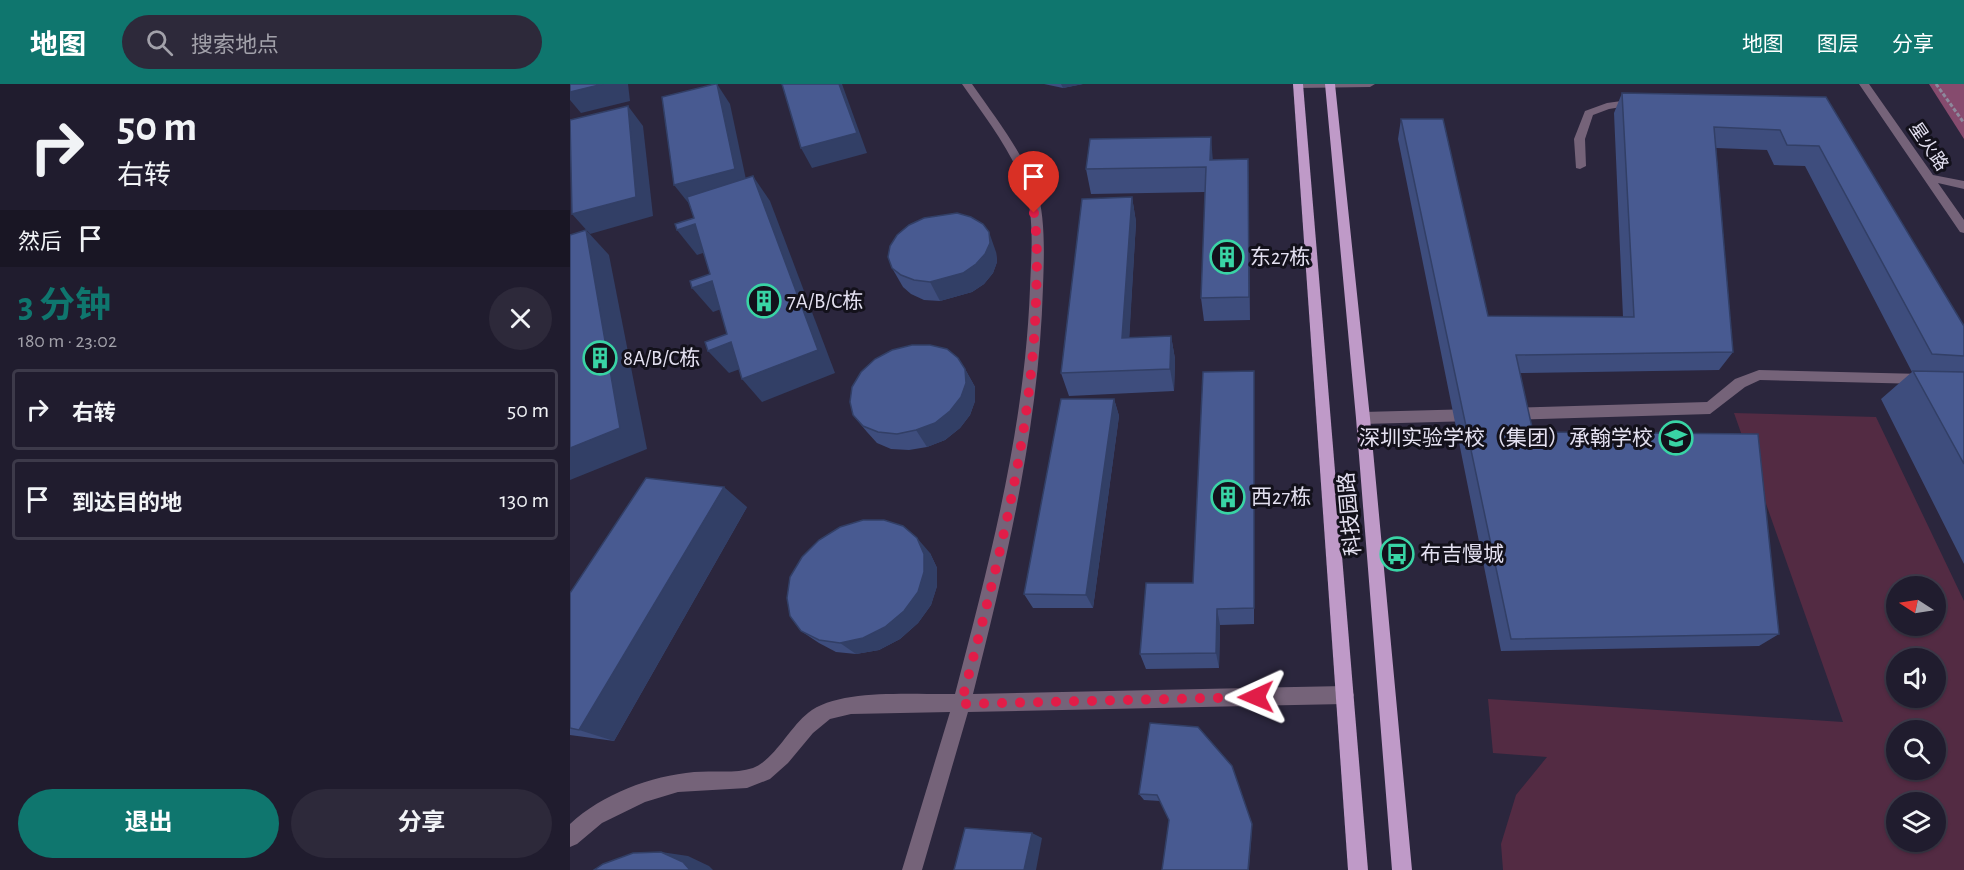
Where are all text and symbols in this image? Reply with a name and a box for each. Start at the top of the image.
search box [122,15,542,69]
icon: search [143,26,176,59]
text: 地图 [30,32,86,60]
text: 搜索地点 [191,34,279,56]
text: 地图 [1742,34,1784,55]
text: 图层 [1817,34,1859,55]
text: 分享 [1892,34,1934,55]
text: 50 m [117,106,197,148]
icon: right [18,108,96,186]
street label: 星火路 [1905,118,1952,174]
pin [1008,151,1059,213]
icon: arrive [1017,160,1050,193]
text: 右转 [117,162,171,189]
icon: arrive [74,222,107,255]
text: 然后 [18,231,62,253]
building icon: 东27栋 [1209,239,1245,275]
place label: 东27栋 [1250,246,1310,268]
building icon: 7A/B/C栋 [746,283,782,319]
button: close [489,287,552,350]
text: 3 分钟 [18,288,111,324]
place label: 7A/B/C栋 [787,290,863,312]
text: 180 m · 23:02 [18,331,117,351]
building icon: 8A/B/C栋 [582,340,618,376]
place label: 8A/B/C栋 [623,347,700,369]
icon: right [21,393,54,426]
text: 50 m [507,399,549,421]
text: 右转 [72,402,116,424]
school or university icon: 深圳实验学校（集团）承翰学校 [1658,420,1694,456]
place label: 深圳实验学校（集团）承翰学校 [1359,427,1653,449]
street label: 科技园路 [1335,471,1364,557]
building icon: 西27栋 [1210,479,1246,515]
icon: arrive [21,483,54,516]
place label: 西27栋 [1251,486,1311,508]
text: 130 m [500,489,549,511]
text: 到达目的地 [72,492,182,514]
bus stop icon: 布吉慢城 [1379,536,1415,572]
place label: 布吉慢城 [1420,543,1504,565]
north arrow [1886,576,1946,636]
map controls [1886,576,1946,852]
button: sound [1886,648,1946,708]
position arrow [1224,665,1288,729]
button: search [1886,720,1946,780]
button: 退出 [18,789,279,858]
button: 分享 [291,789,552,858]
button: layers [1886,792,1946,852]

